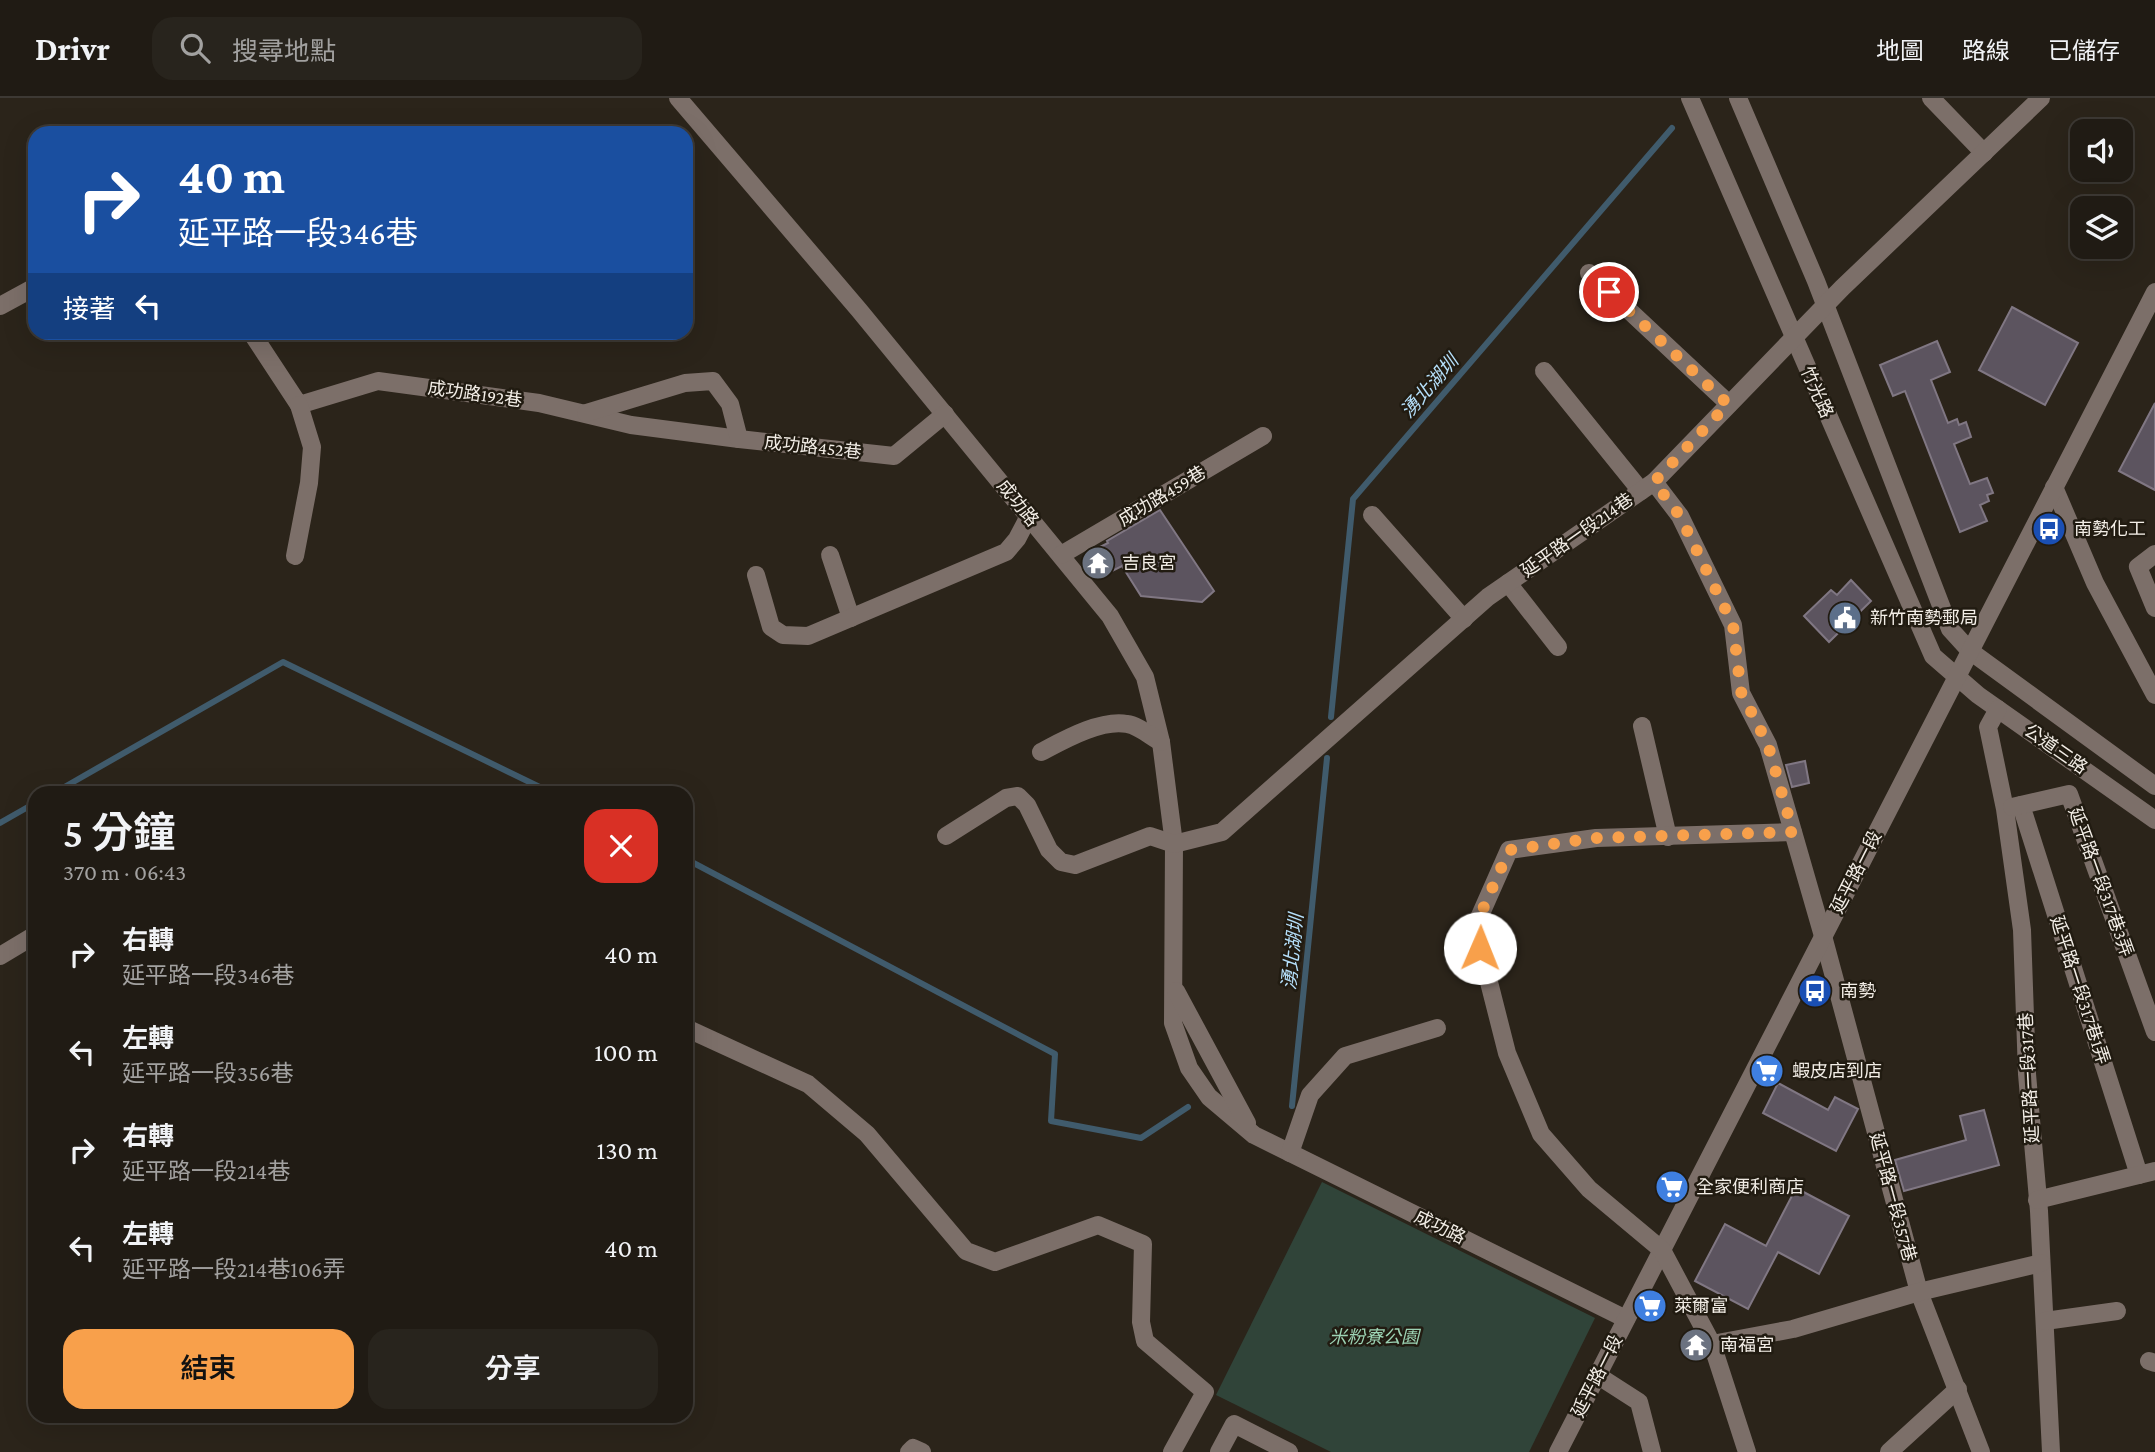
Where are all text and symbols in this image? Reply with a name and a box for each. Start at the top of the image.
search box [152,17,642,80]
icon: search [176,29,214,67]
text: Drivr [35,30,110,67]
text: 搜尋地點 [232,37,336,66]
text: 地圖 [1876,37,1924,64]
text: 路線 [1962,37,2010,64]
text: 已儲存 [2048,37,2120,64]
map controls [2070,119,2133,259]
button: sound [2070,119,2133,182]
text: 40 m [178,149,285,204]
icon: right [63,154,154,245]
button: layers [2070,196,2133,259]
text: 延平路一段346巷 [178,215,418,251]
pin [1579,262,1639,322]
icon: arrive [1590,273,1628,311]
icon: left [129,287,167,325]
text: 接著 [63,295,115,324]
water label: 湧北湖圳 [1397,349,1464,422]
street label: 竹光路 [1797,363,1837,421]
street label: 成功路192巷 [426,377,524,411]
street label: 成功路452巷 [763,432,863,462]
street label: 成功路459巷 [1115,462,1209,530]
street label: 成功路 [993,476,1043,530]
street label: 延平路一段214巷 [1517,489,1637,581]
bus stop icon: 南勢化工 [2030,510,2068,548]
place label: 南勢化工 [2074,519,2146,539]
temple icon: 吉良宮 [1079,544,1117,582]
place label: 吉良宮 [1122,553,1176,573]
public building icon: 新竹南勢郵局 [1826,599,1864,637]
place label: 新竹南勢郵局 [1870,608,1978,628]
street label: 公道三路 [2021,720,2091,778]
street label: 延平路一段317巷3弄 [2065,805,2137,959]
text: 5 分鐘 [63,809,175,856]
button: close [584,809,658,883]
street label: 延平路一段 [1827,827,1885,917]
text: 370 m · 06:43 [63,859,186,885]
water label: 湧北湖圳 [1278,910,1307,991]
position arrow [1443,911,1517,985]
street label: 延平路一段317巷1弄 [2047,913,2113,1067]
text: 右轉 [122,926,174,955]
icon: right [63,935,101,973]
text: 40 m [604,940,658,969]
text: 延平路一段346巷 [122,962,294,988]
bus stop icon: 南勢 [1796,972,1834,1010]
place label: 南勢 [1840,981,1876,1001]
street label: 延平路一段317巷 [2016,1012,2042,1144]
text: 左轉 [122,1024,174,1053]
icon: left [63,1033,101,1071]
text: 100 m [594,1038,658,1067]
supermarket icon: 蝦皮店到店 [1748,1052,1786,1090]
text: 延平路一段356巷 [122,1060,293,1086]
place label: 蝦皮店到店 [1792,1061,1882,1081]
text: 右轉 [122,1122,174,1151]
street label: 延平路一段357巷 [1866,1130,1920,1264]
icon: right [63,1131,101,1169]
text: 130 m [597,1136,658,1165]
text: 延平路一段214巷 [122,1158,290,1184]
supermarket icon: 全家便利商店 [1653,1168,1691,1206]
place label: 全家便利商店 [1696,1177,1804,1197]
street label: 成功路 [1411,1206,1469,1248]
text: 左轉 [122,1220,174,1249]
icon: left [63,1229,101,1267]
text: 40 m [604,1234,658,1263]
text: 延平路一段214巷106弄 [122,1256,346,1282]
supermarket icon: 萊爾富 [1631,1287,1669,1325]
place label: 萊爾富 [1674,1296,1728,1316]
temple icon: 南福宮 [1677,1326,1715,1364]
park label: 米粉寮公園 [1329,1327,1422,1347]
button: 結束 [63,1329,354,1409]
button: 分享 [368,1329,658,1409]
street label: 延平路一段 [1568,1331,1626,1421]
place label: 南福宮 [1720,1335,1774,1355]

